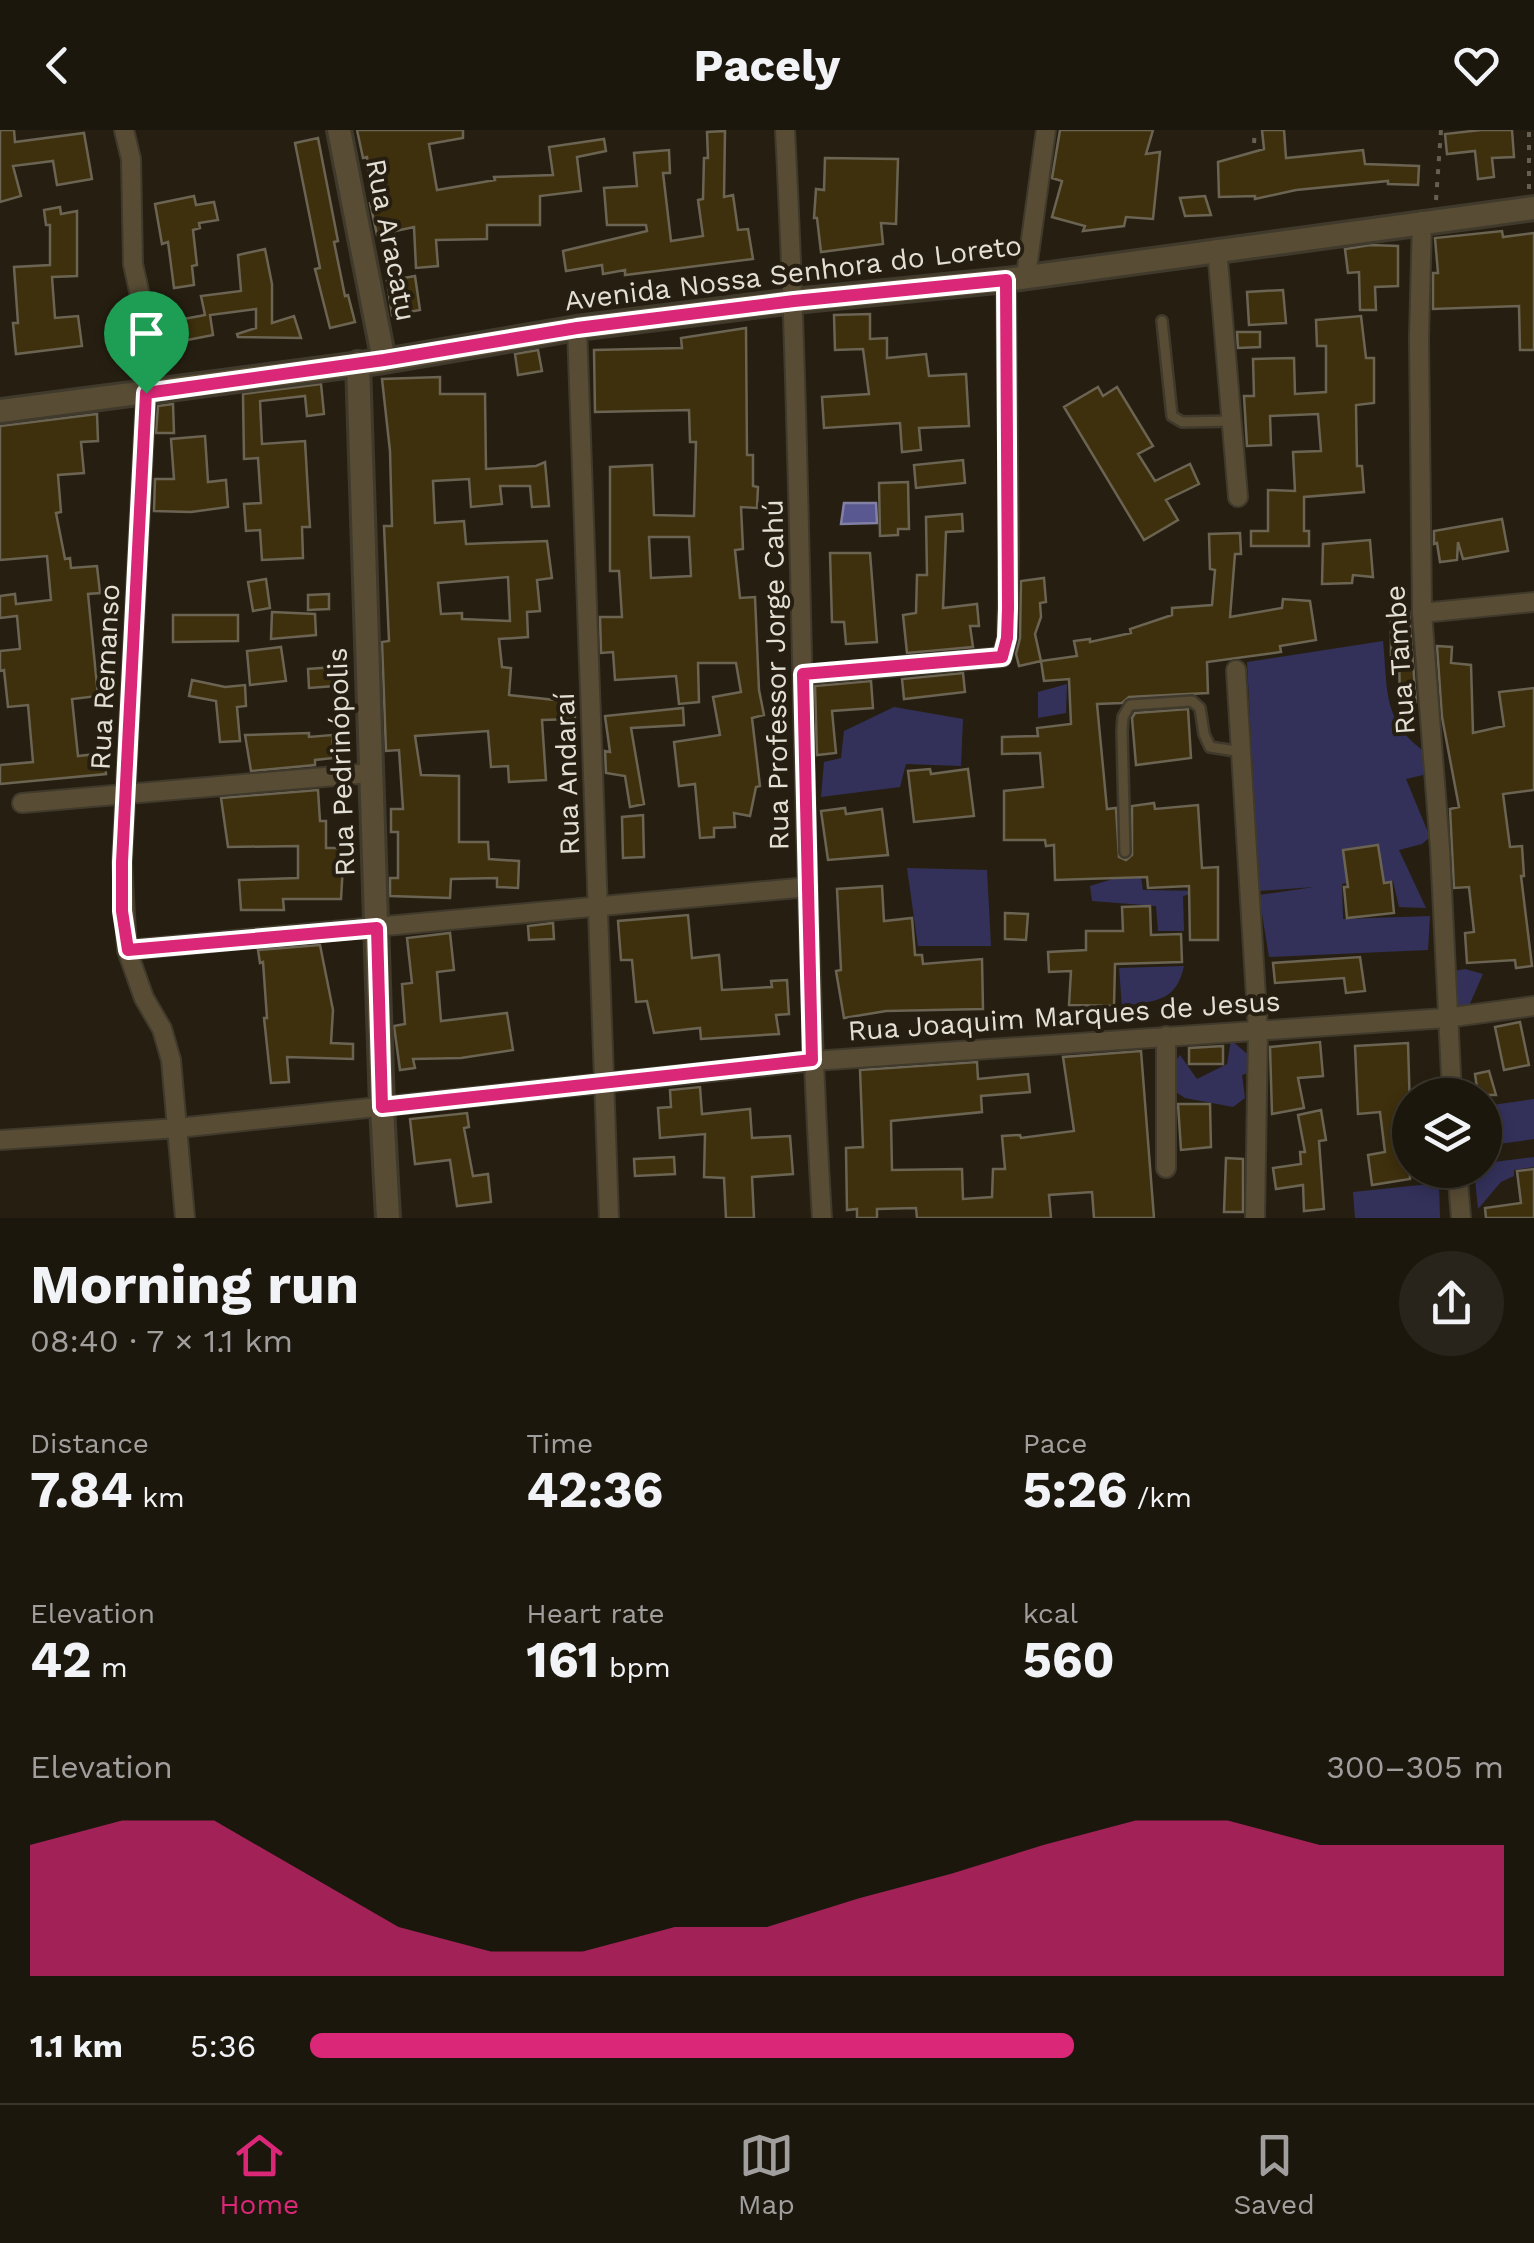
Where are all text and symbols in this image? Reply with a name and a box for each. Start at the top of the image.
icon: back [30,38,85,93]
icon: heart [1449,38,1504,93]
text: Pacely [694,39,840,92]
street label: Rua Aracatu [359,156,423,324]
street label: Avenida Nossa Senhora do Loreto [563,229,1023,317]
pin [104,291,189,394]
icon: arrive [119,306,174,361]
street label: Rua Professor Jorge Cahú [756,499,796,851]
street label: Rua Remanso [84,583,126,771]
street label: Rua Tambe [1378,584,1422,736]
street label: Rua Pedrinópolis [321,647,361,877]
street label: Rua Andaraí [548,692,586,856]
street label: Rua Joaquim Marques de Jesus [847,984,1281,1048]
map controls [1392,1078,1502,1188]
button: layers [1392,1078,1502,1188]
button: share [1399,1251,1504,1356]
text: Morning run [30,1252,359,1316]
text: 08:40 · 7 × 1.1 km [30,1322,293,1360]
text: Distance [30,1427,149,1460]
text: Time [526,1427,593,1460]
text: Pace [1023,1427,1087,1460]
text: 7.84 [30,1460,133,1519]
text: 42:36 [526,1460,663,1519]
text: 5:26 [1023,1460,1128,1519]
text: km [133,1481,185,1514]
text: /km [1128,1481,1192,1514]
text: Elevation [30,1597,155,1630]
text: Heart rate [526,1597,665,1630]
text: kcal [1023,1597,1078,1630]
text: 42 [30,1630,92,1689]
text: 161 [526,1630,599,1689]
text: 560 [1023,1630,1115,1689]
text: m [92,1651,128,1684]
text: bpm [599,1651,671,1684]
text: Elevation [30,1748,173,1786]
text: 300–305 m [1326,1748,1504,1786]
text: 1.1 km [30,2027,123,2065]
text: 5:36 [190,2027,256,2065]
tab: Home [219,2128,299,2221]
tab: Map [738,2128,795,2221]
tab: Saved [1233,2128,1315,2221]

